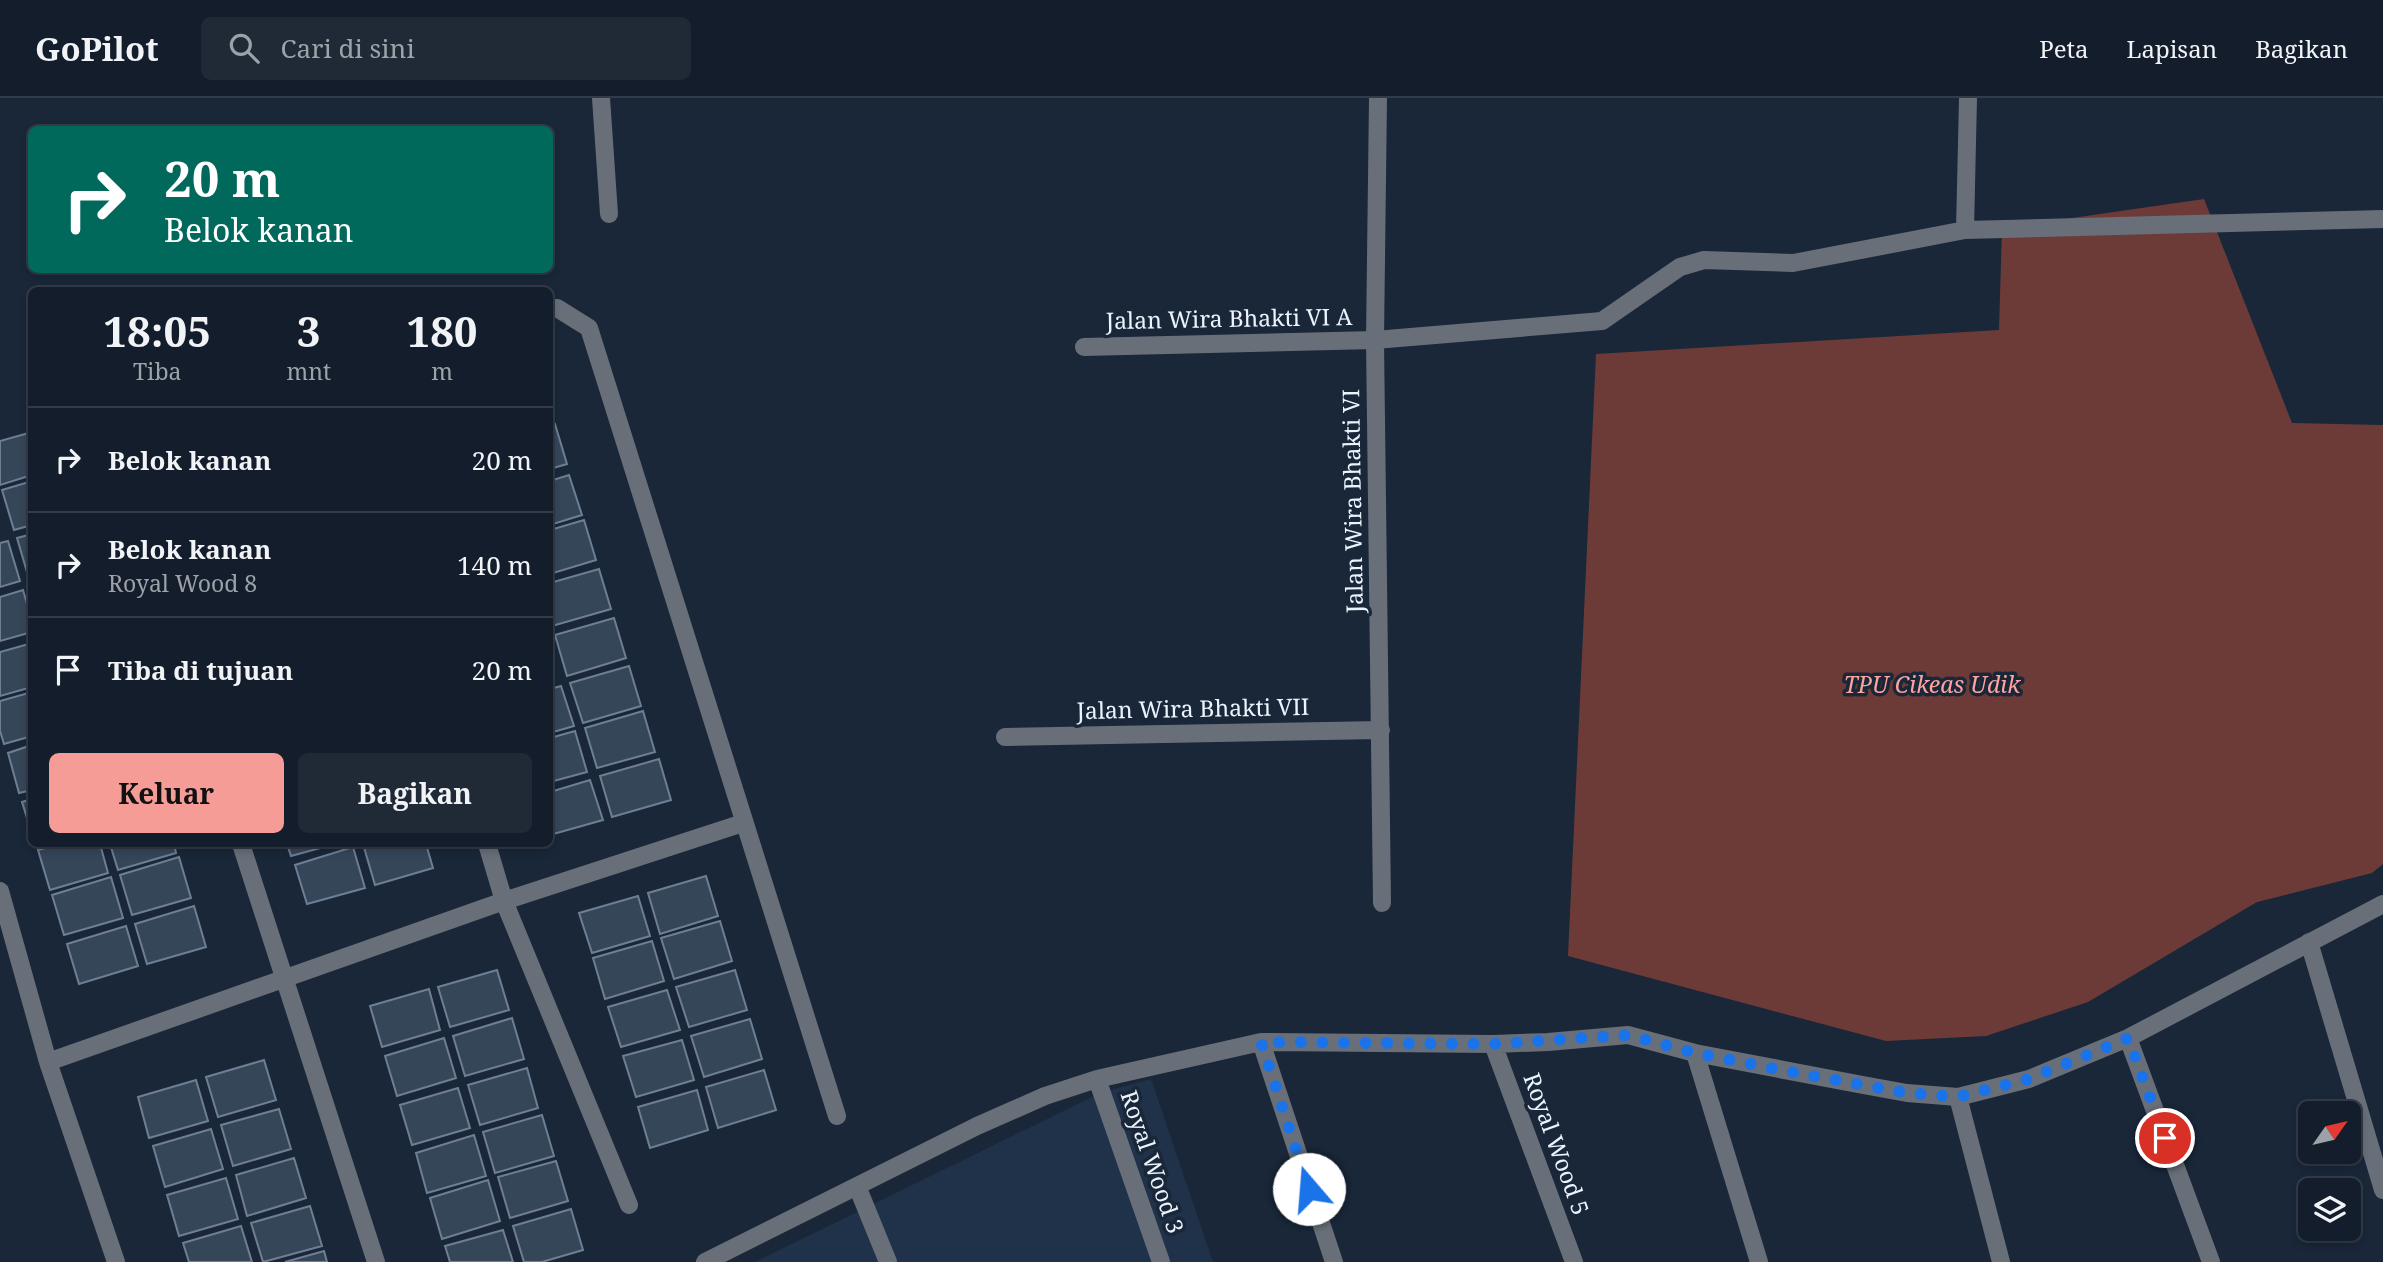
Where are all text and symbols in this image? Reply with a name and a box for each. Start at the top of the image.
search box [201,17,691,80]
text: GoPilot [35,26,159,71]
icon: search [225,29,263,67]
text: Cari di sini [281,30,415,66]
text: Peta [2039,32,2088,65]
text: Lapisan [2126,32,2217,65]
text: Bagikan [2255,32,2348,65]
text: 20 m [164,145,280,211]
icon: right [49,154,140,245]
text: Belok kanan [164,208,354,251]
street label: Jalan Wira Bhakti VI A [1104,300,1353,336]
text: 18:05 [103,302,211,359]
text: 3 [297,302,321,359]
text: 180 [406,302,478,359]
text: Tiba [133,355,181,387]
text: mnt [286,355,331,387]
text: m [431,355,453,387]
street label: Jalan Wira Bhakti VI [1334,389,1370,614]
icon: right [49,441,87,479]
text: Belok kanan [108,442,271,478]
text: 20 m [472,442,532,478]
text: Belok kanan [108,531,271,567]
icon: right [49,546,87,584]
text: 140 m [457,547,532,583]
text: Royal Wood 8 [108,567,257,599]
icon: arrive [49,651,87,689]
text: Tiba di tujuan [108,652,293,688]
text: 20 m [472,652,532,688]
park label: TPU Cikeas Udik [1844,668,2021,700]
street label: Jalan Wira Bhakti VII [1075,690,1310,726]
button: Keluar [49,753,284,833]
button: Bagikan [298,753,532,833]
street label: Royal Wood 5 [1516,1068,1597,1219]
street label: Royal Wood 3 [1114,1086,1192,1237]
north arrow [2298,1101,2361,1164]
map controls [2298,1101,2361,1241]
pin [2135,1108,2195,1168]
icon: arrive [2146,1119,2184,1157]
position arrow [1272,1152,1346,1226]
button: layers [2298,1178,2361,1241]

